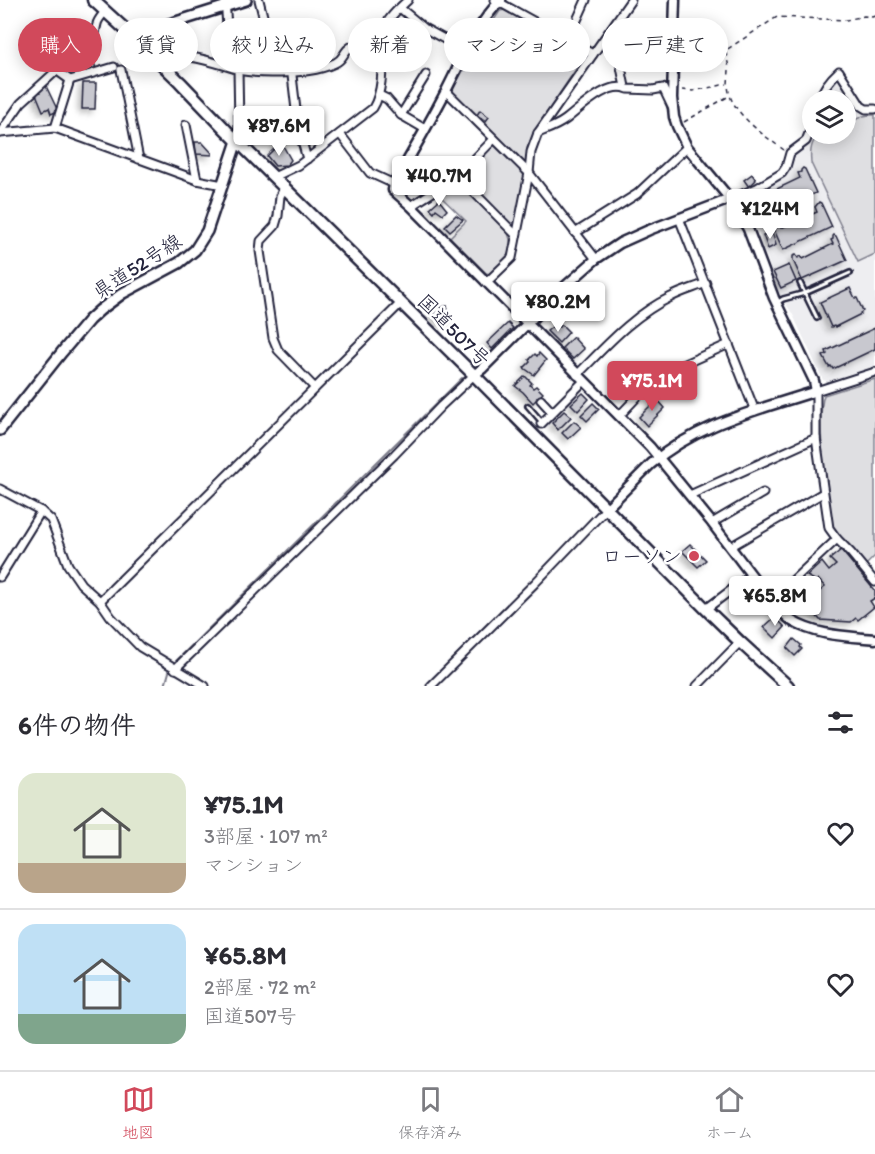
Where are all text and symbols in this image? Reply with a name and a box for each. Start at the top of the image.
chip: 購入 [18,18,102,72]
chip: 賃貸 [114,18,198,72]
chip: 絞り込み [210,18,336,72]
chip: 新着 [348,18,432,72]
chip: マンション [444,18,590,72]
chip: 一戸建て [602,18,728,72]
map controls [802,90,856,144]
button: layers [802,90,856,144]
pin: ¥87.6M [230,106,328,157]
text: ¥87.6M [247,113,311,137]
pin: ¥40.7M [390,156,488,207]
text: ¥40.7M [406,163,472,187]
pin: ¥124M [728,189,812,240]
text: ¥124M [741,196,799,220]
street label: 県道52号線 [88,228,186,304]
pin: ¥80.2M [509,282,607,333]
street label: 国道507号 [413,289,495,371]
text: ¥80.2M [525,289,591,313]
pin: ¥75.1M [603,361,701,412]
text: ¥75.1M [621,368,683,392]
place label: ローソン [602,544,682,568]
marker: ローソン [687,549,701,563]
pin: ¥65.8M [726,576,824,627]
text: ¥65.8M [743,583,807,607]
icon: filters [824,706,857,739]
text: 6件の物件 [18,709,136,741]
text: ¥75.1M [204,788,284,820]
icon: home [66,797,138,869]
icon: heart [824,817,857,850]
text: 3部屋 · 107 m² [204,824,328,848]
text: マンション [204,853,303,877]
text: ¥65.8M [204,939,287,971]
icon: home [66,948,138,1020]
icon: heart [824,968,857,1001]
text: 2部屋 · 72 m² [204,975,316,999]
text: 国道507号 [204,1004,297,1028]
tab: 地図 [122,1083,155,1143]
tab: 保存済み [398,1083,462,1143]
tab: ホーム [706,1083,753,1143]

